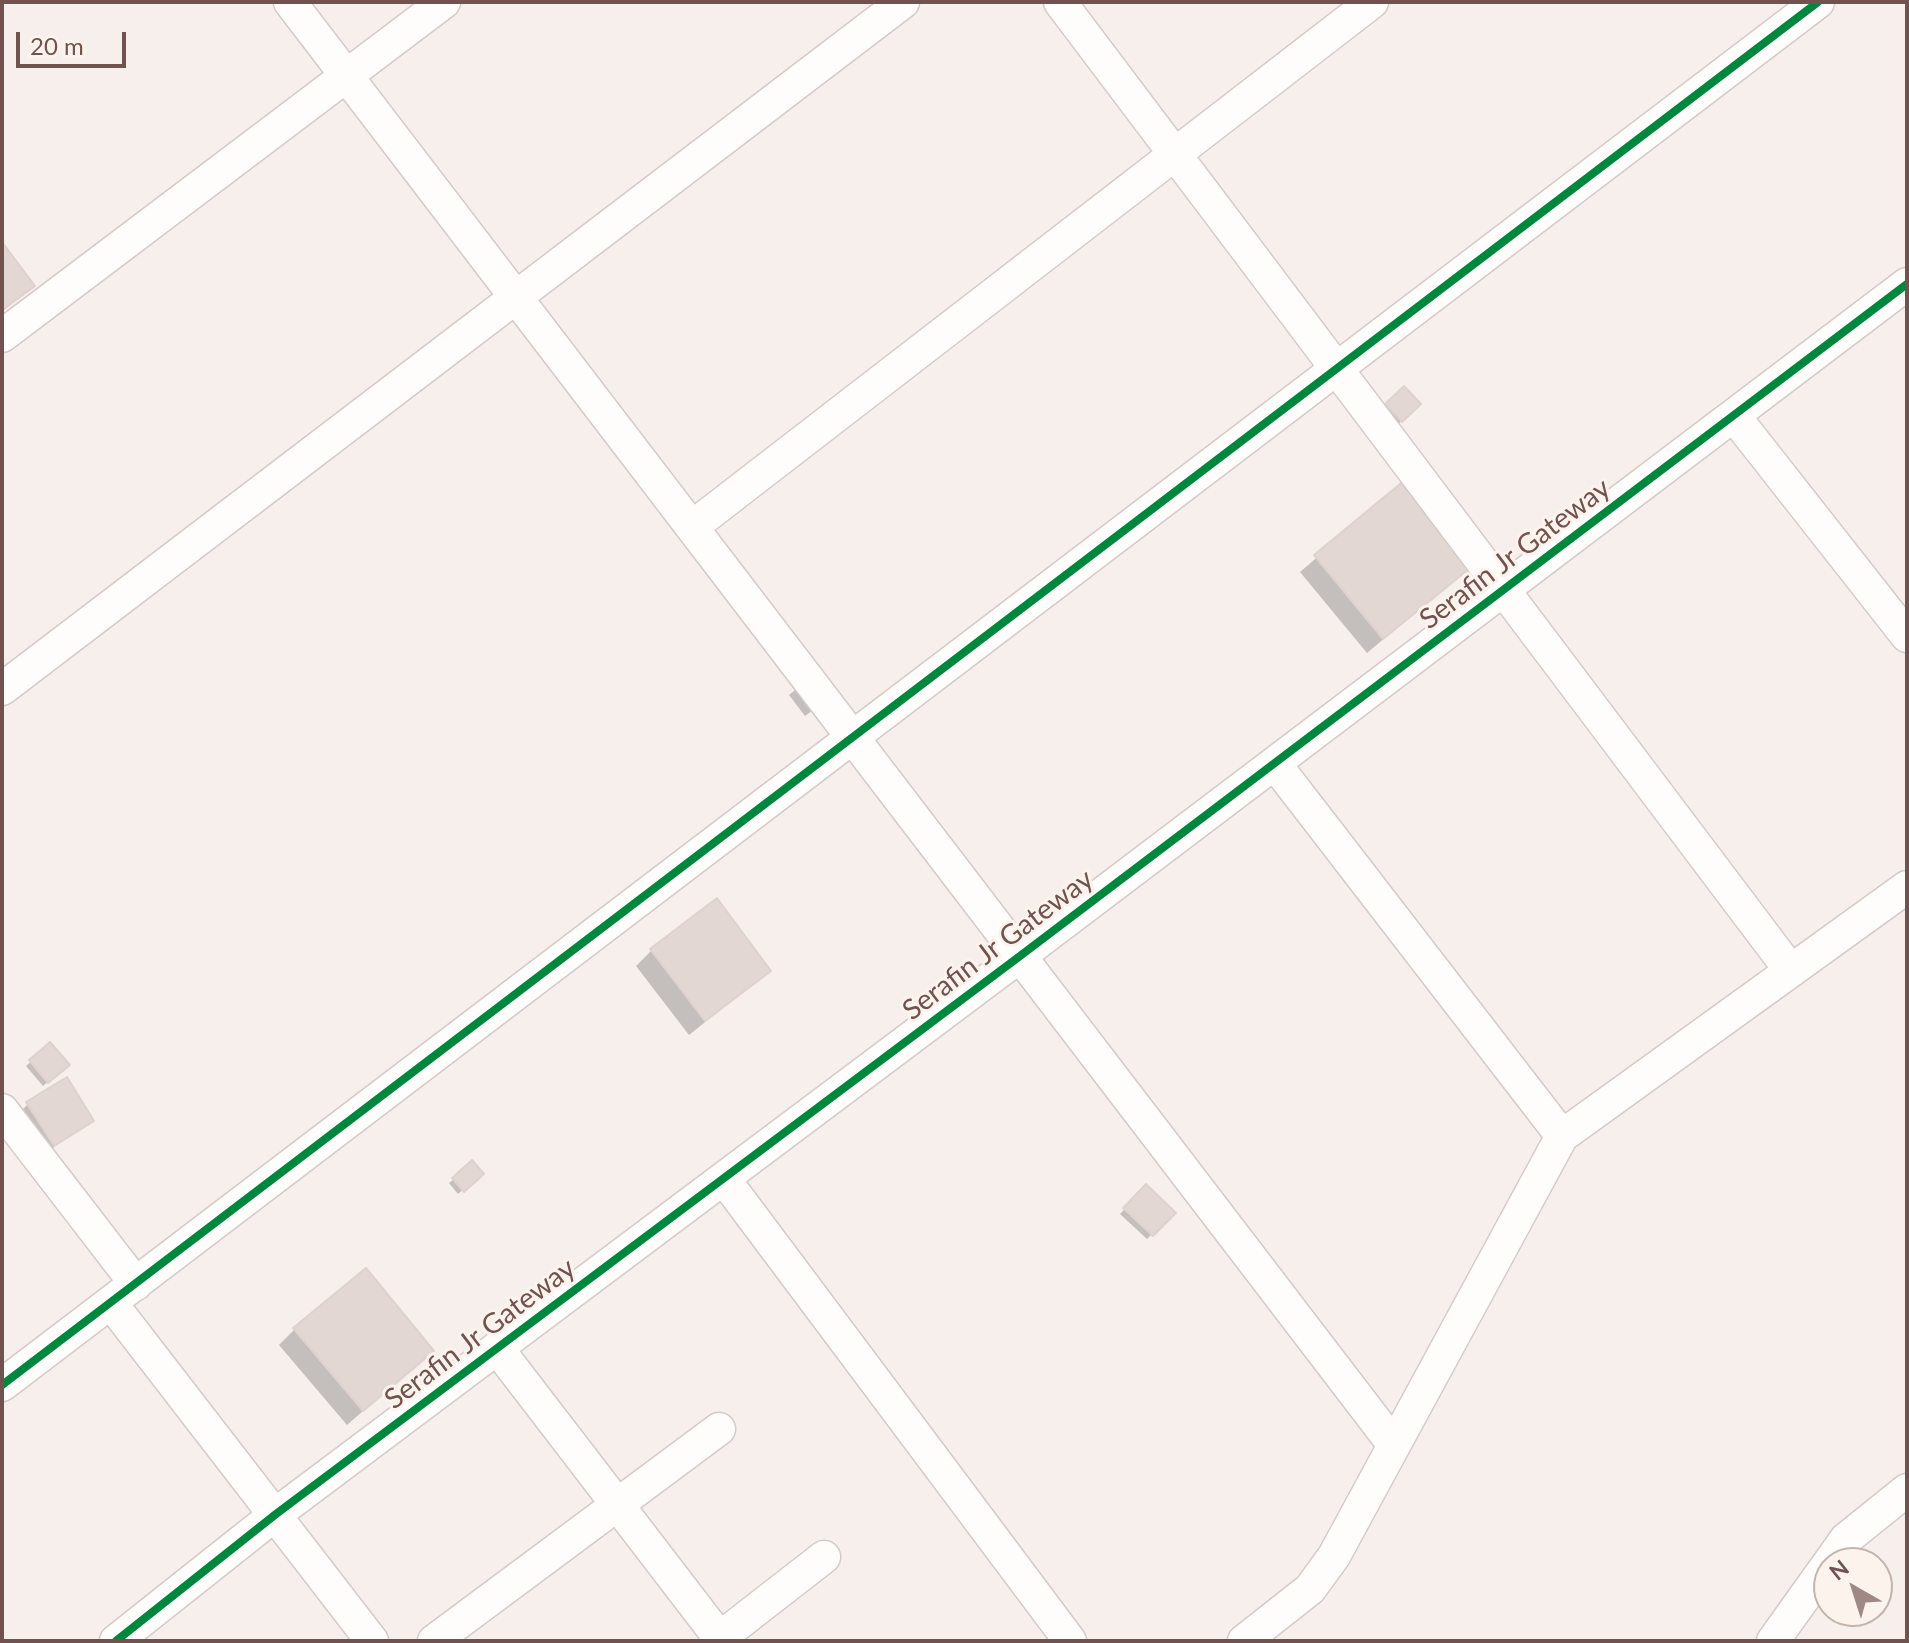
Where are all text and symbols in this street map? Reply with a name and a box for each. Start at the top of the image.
scale bar [20,16,130,66]
text: 20 m [30,31,84,60]
street label: Serafin Jr Gateway [1413,471,1617,637]
street label: Serafin Jr Gateway [896,862,1100,1028]
street label: Serafin Jr Gateway [378,1251,582,1417]
north arrow [1813,1547,1893,1627]
text: N [1824,1554,1854,1585]

